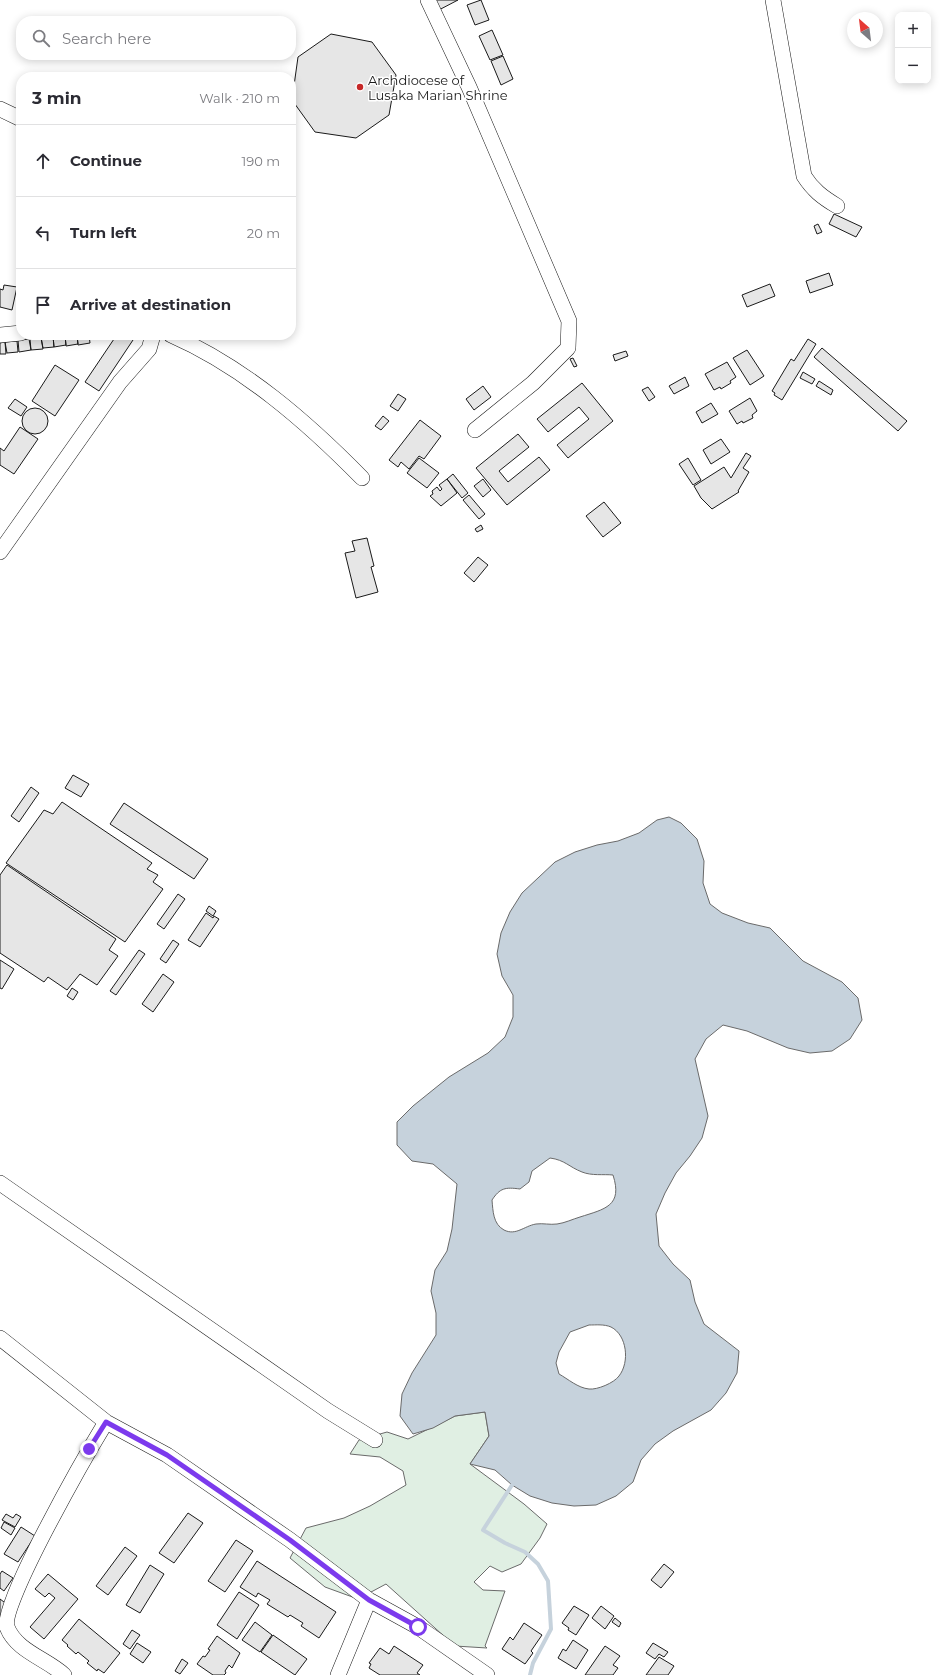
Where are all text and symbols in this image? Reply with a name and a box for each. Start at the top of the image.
north arrow [847,12,883,48]
map controls [895,12,931,84]
button: + [895,12,931,48]
search box [16,16,296,60]
icon: search [30,27,52,49]
text: Search here [62,29,151,48]
button: − [895,48,931,84]
place label: Archdiocese of Lusaka Marian Shrine [368,72,508,103]
marker: Archdiocese of Lusaka Marian Shrine [355,82,365,92]
text: 3 min [32,88,82,108]
text: Walk · 210 m [199,90,280,106]
icon: ahead [32,150,54,172]
text: Continue [70,151,142,170]
text: 190 m [242,153,280,169]
icon: left [32,222,54,244]
text: Turn left [70,223,137,242]
text: 20 m [247,225,280,241]
icon: arrive [32,294,54,316]
text: Arrive at destination [70,295,231,314]
route end [80,1440,98,1458]
route start [409,1618,427,1636]

